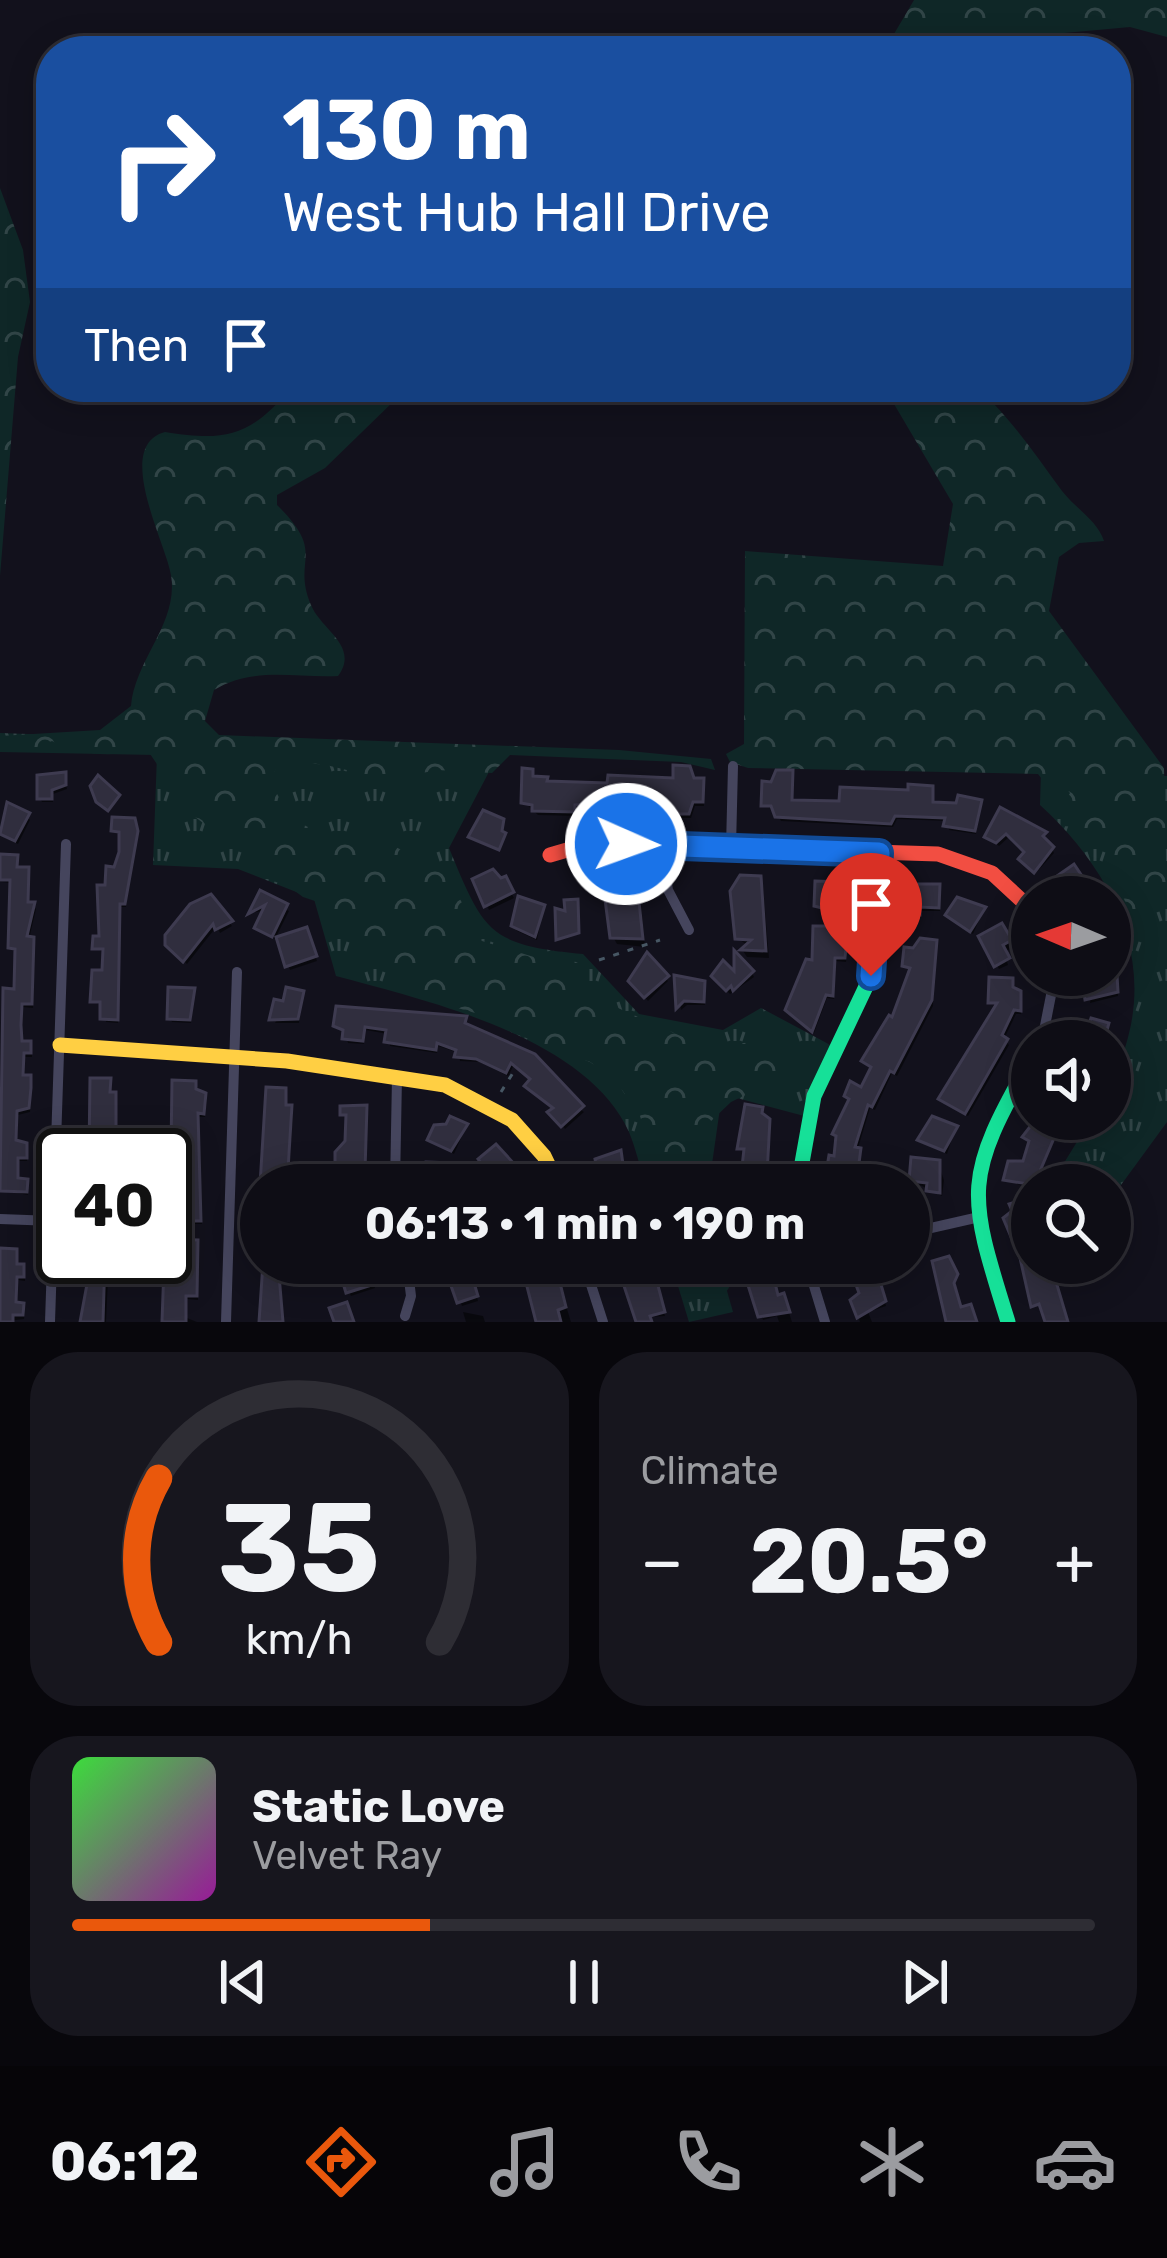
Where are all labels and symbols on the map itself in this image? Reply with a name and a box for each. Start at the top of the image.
position arrow [563,781,689,907]
pin [820,853,922,976]
north arrow [1011,876,1131,996]
speed limit sign: 40 [36,1128,192,1284]

